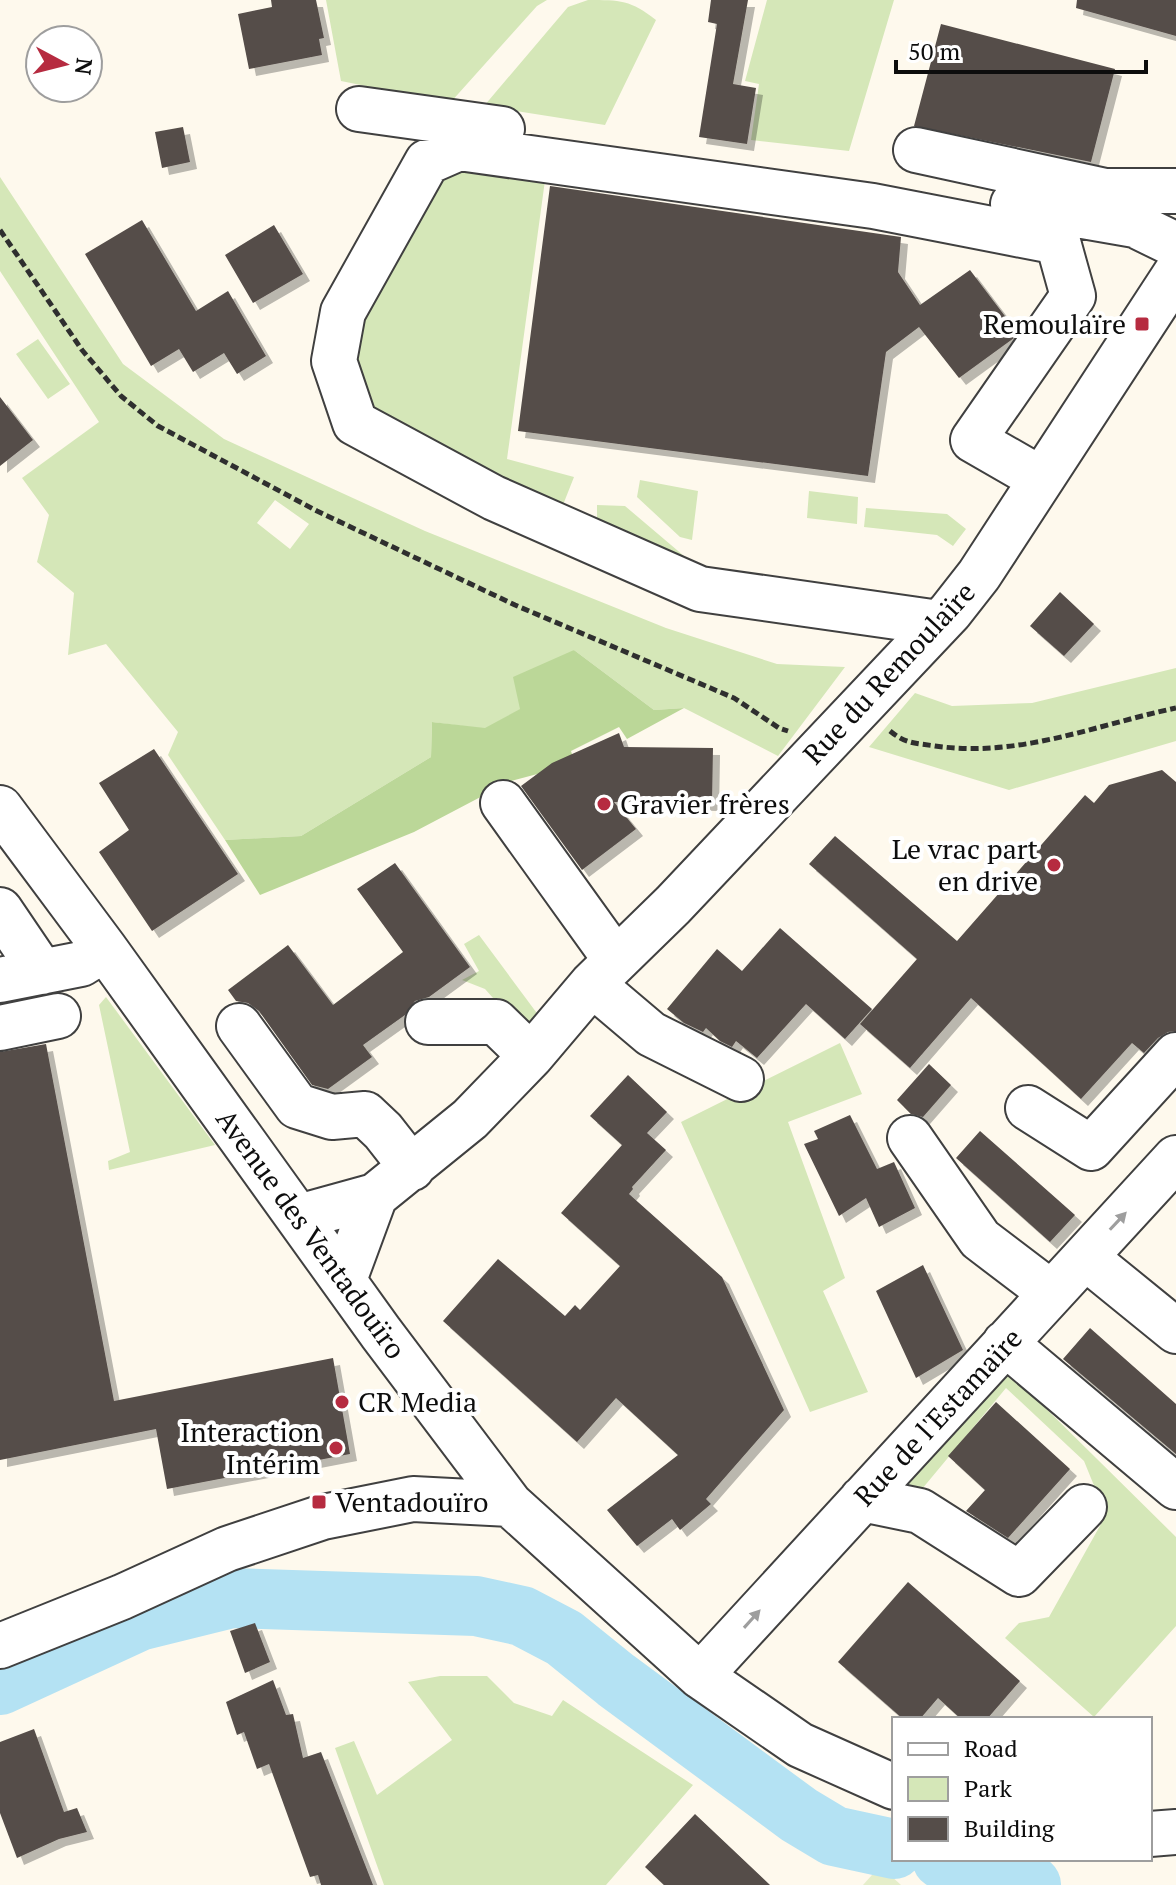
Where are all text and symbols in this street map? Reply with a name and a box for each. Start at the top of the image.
north arrow [24,24,104,104]
scale bar [896,24,1146,74]
text: 50 m [908,35,960,67]
text: N [69,56,100,77]
place label: Remoulaïre [983,305,1126,342]
marker: Remoulaïre [1133,315,1151,333]
street label: Rue du Remoulaïre [795,574,983,772]
place label: Gravier frères [620,785,790,822]
marker: Gravier frères [595,795,613,813]
place label: Le vrac part en drive [892,830,1039,899]
marker: Le vrac part en drive [1045,856,1063,874]
street label: Avenue des Ventadouïro [208,1102,414,1366]
one-way arrow [1108,1212,1126,1231]
street label: Rue de l'Estamaïre [846,1320,1030,1514]
place label: CR Media [358,1383,477,1420]
marker: CR Media [333,1393,351,1411]
place label: Interaction Intérim [180,1413,320,1482]
marker: Interaction Intérim [327,1439,345,1457]
place label: Ventadouïro [335,1483,489,1520]
marker: Ventadouïro [310,1493,328,1511]
one-way arrow [743,1609,761,1628]
legend [892,1717,1152,1861]
text: Road [964,1732,1018,1764]
text: Park [964,1772,1013,1804]
text: Building [964,1812,1055,1844]

